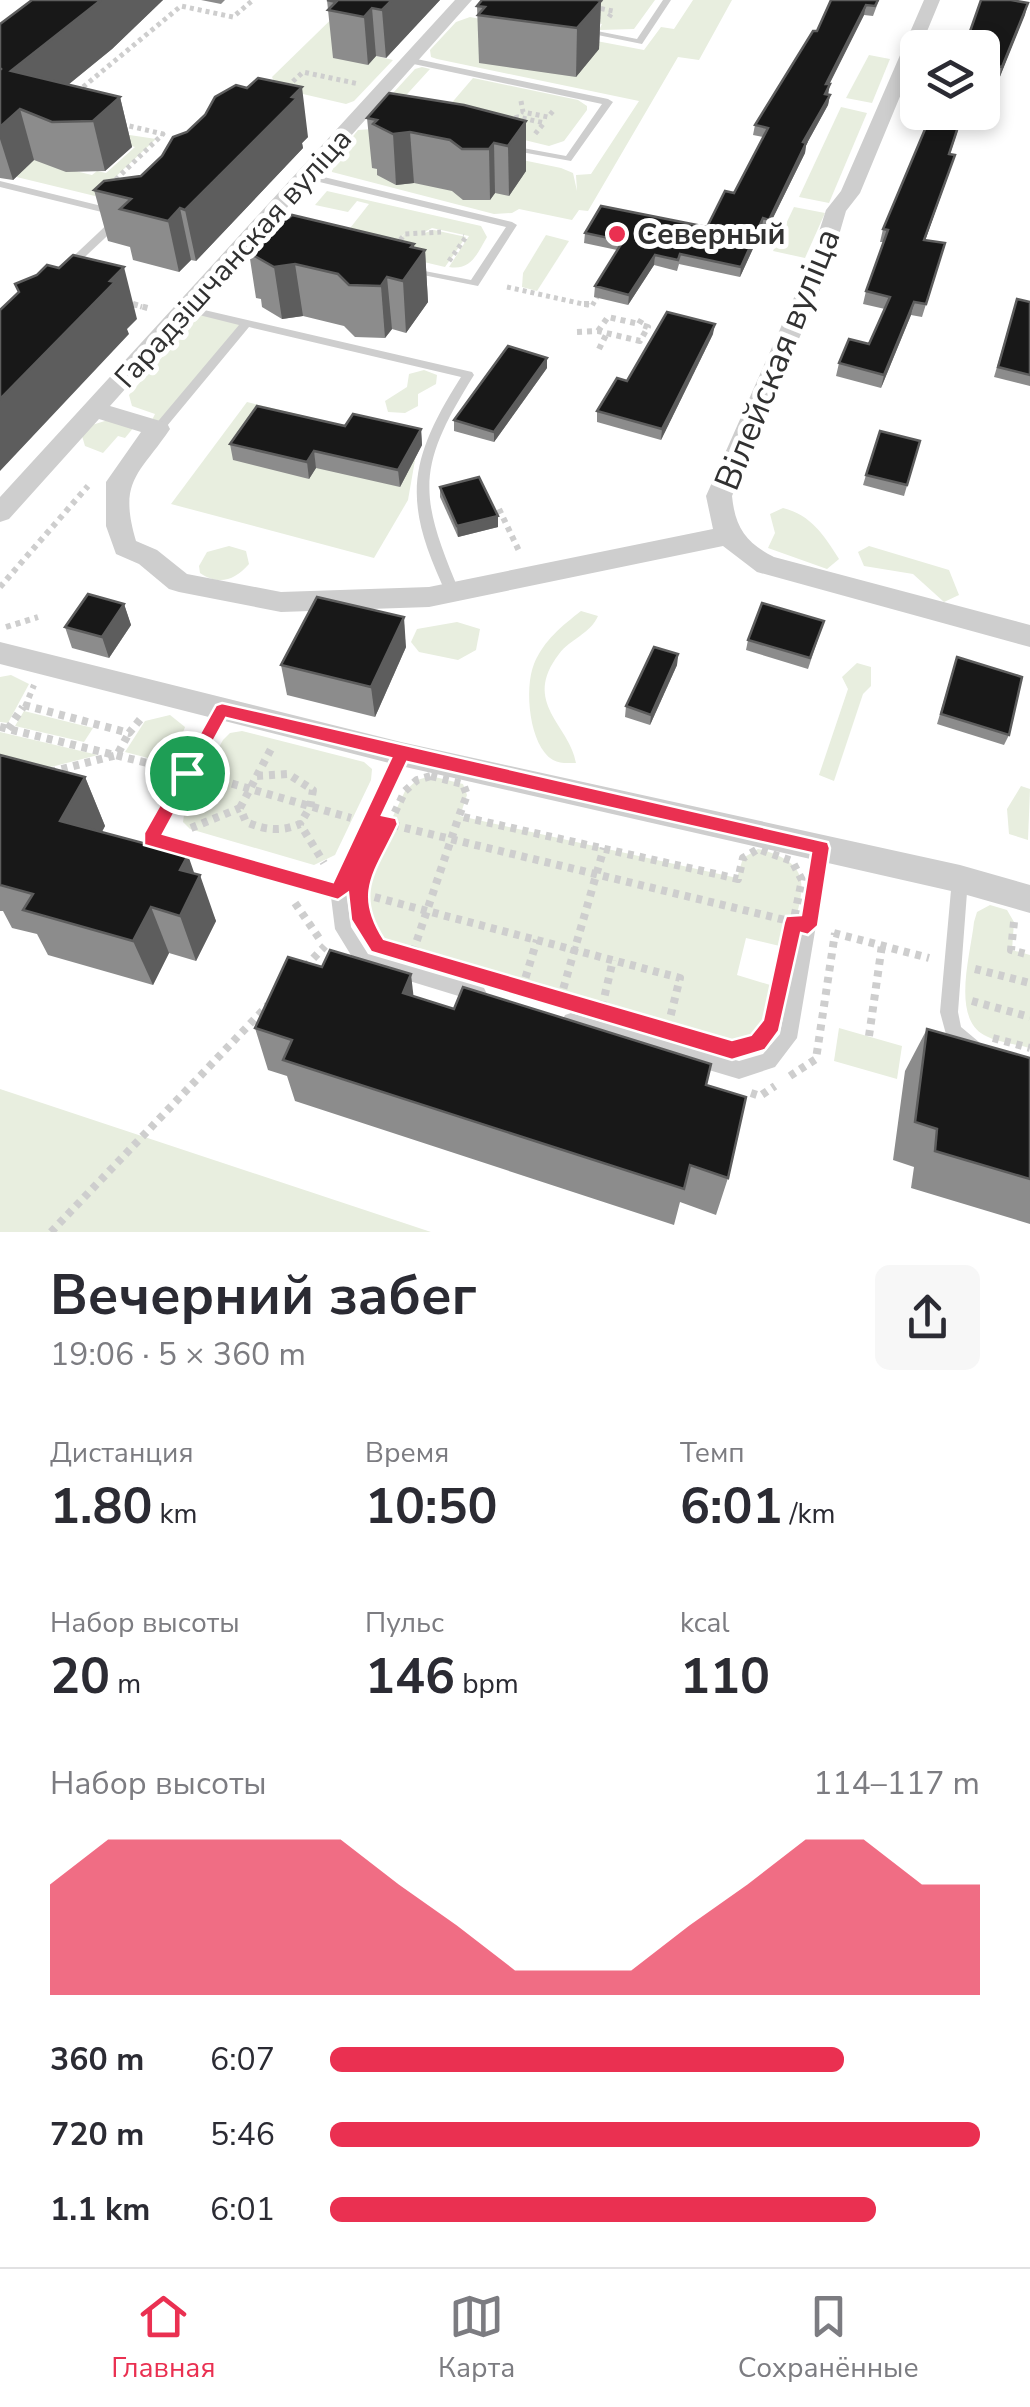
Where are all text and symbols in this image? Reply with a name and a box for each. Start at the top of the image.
map controls [900,30,1000,130]
button: layers [900,30,1000,130]
street label: Гарадзішчанская вуліца [106,120,361,397]
place label: Северный [637,214,786,255]
street label: Вілейская вуліца [704,221,851,497]
marker: Северный [606,223,628,245]
pin [145,731,230,816]
icon: arrive [160,746,215,801]
text: Вечерний забег [50,1258,477,1333]
button: share [875,1265,980,1370]
text: 19:06 · 5 × 360 m [50,1333,306,1376]
text: Дистанция [50,1434,194,1472]
text: Время [365,1434,449,1472]
text: Темп [680,1434,745,1472]
text: 1.80 [50,1472,152,1541]
text: 10:50 [365,1472,497,1541]
text: 6:01 [680,1472,782,1541]
text: km [152,1495,198,1533]
text: /km [782,1495,835,1533]
text: Набор высоты [50,1604,240,1642]
text: Пульс [365,1604,444,1642]
text: kcal [680,1604,730,1642]
text: 20 [50,1642,110,1711]
text: 146 [365,1642,455,1711]
text: 110 [680,1642,770,1711]
text: m [110,1665,141,1703]
text: bpm [455,1665,519,1703]
text: Набор высоты [50,1762,267,1805]
text: 114–117 m [813,1762,980,1805]
text: 360 m [50,2038,144,2081]
text: 6:07 [210,2038,275,2081]
text: 720 m [50,2113,144,2156]
text: 5:46 [210,2113,275,2156]
text: 1.1 km [50,2188,150,2231]
text: 6:01 [210,2188,275,2231]
tab: Главная [111,2289,216,2387]
tab: Карта [438,2289,515,2387]
tab: Сохранённые [738,2289,919,2387]

